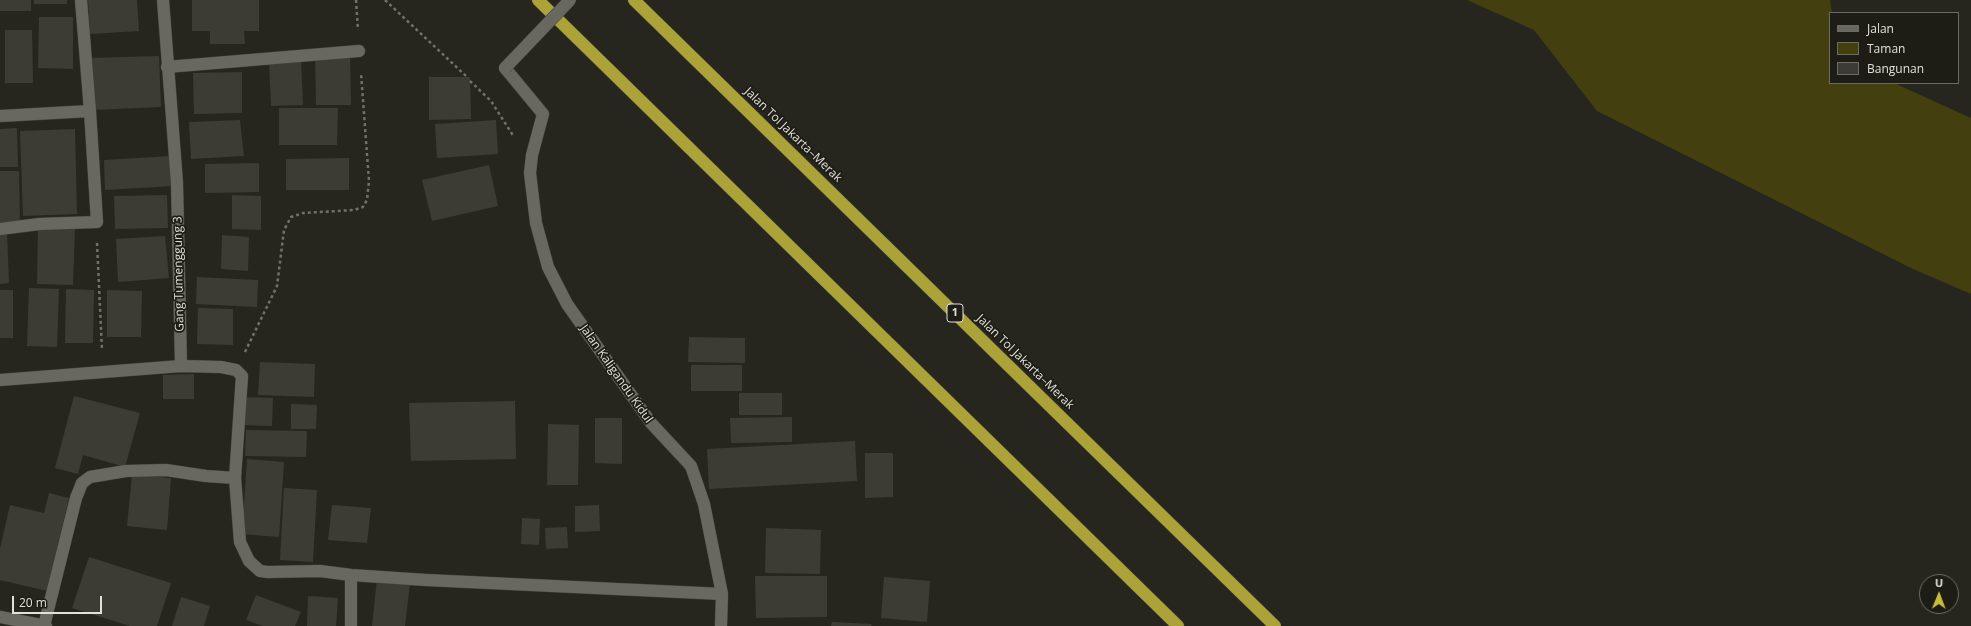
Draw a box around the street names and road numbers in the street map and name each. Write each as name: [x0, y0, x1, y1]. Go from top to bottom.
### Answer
street label: Jalan Tol Jakarta–Merak: [741, 85, 845, 185]
street label: Gang Tumenggung 3: [171, 216, 187, 332]
road number: 1: [947, 304, 963, 322]
street label: Jalan Tol Jakarta–Merak: [973, 312, 1077, 412]
street label: Jalan Kaligandu Kidul: [577, 322, 655, 426]

